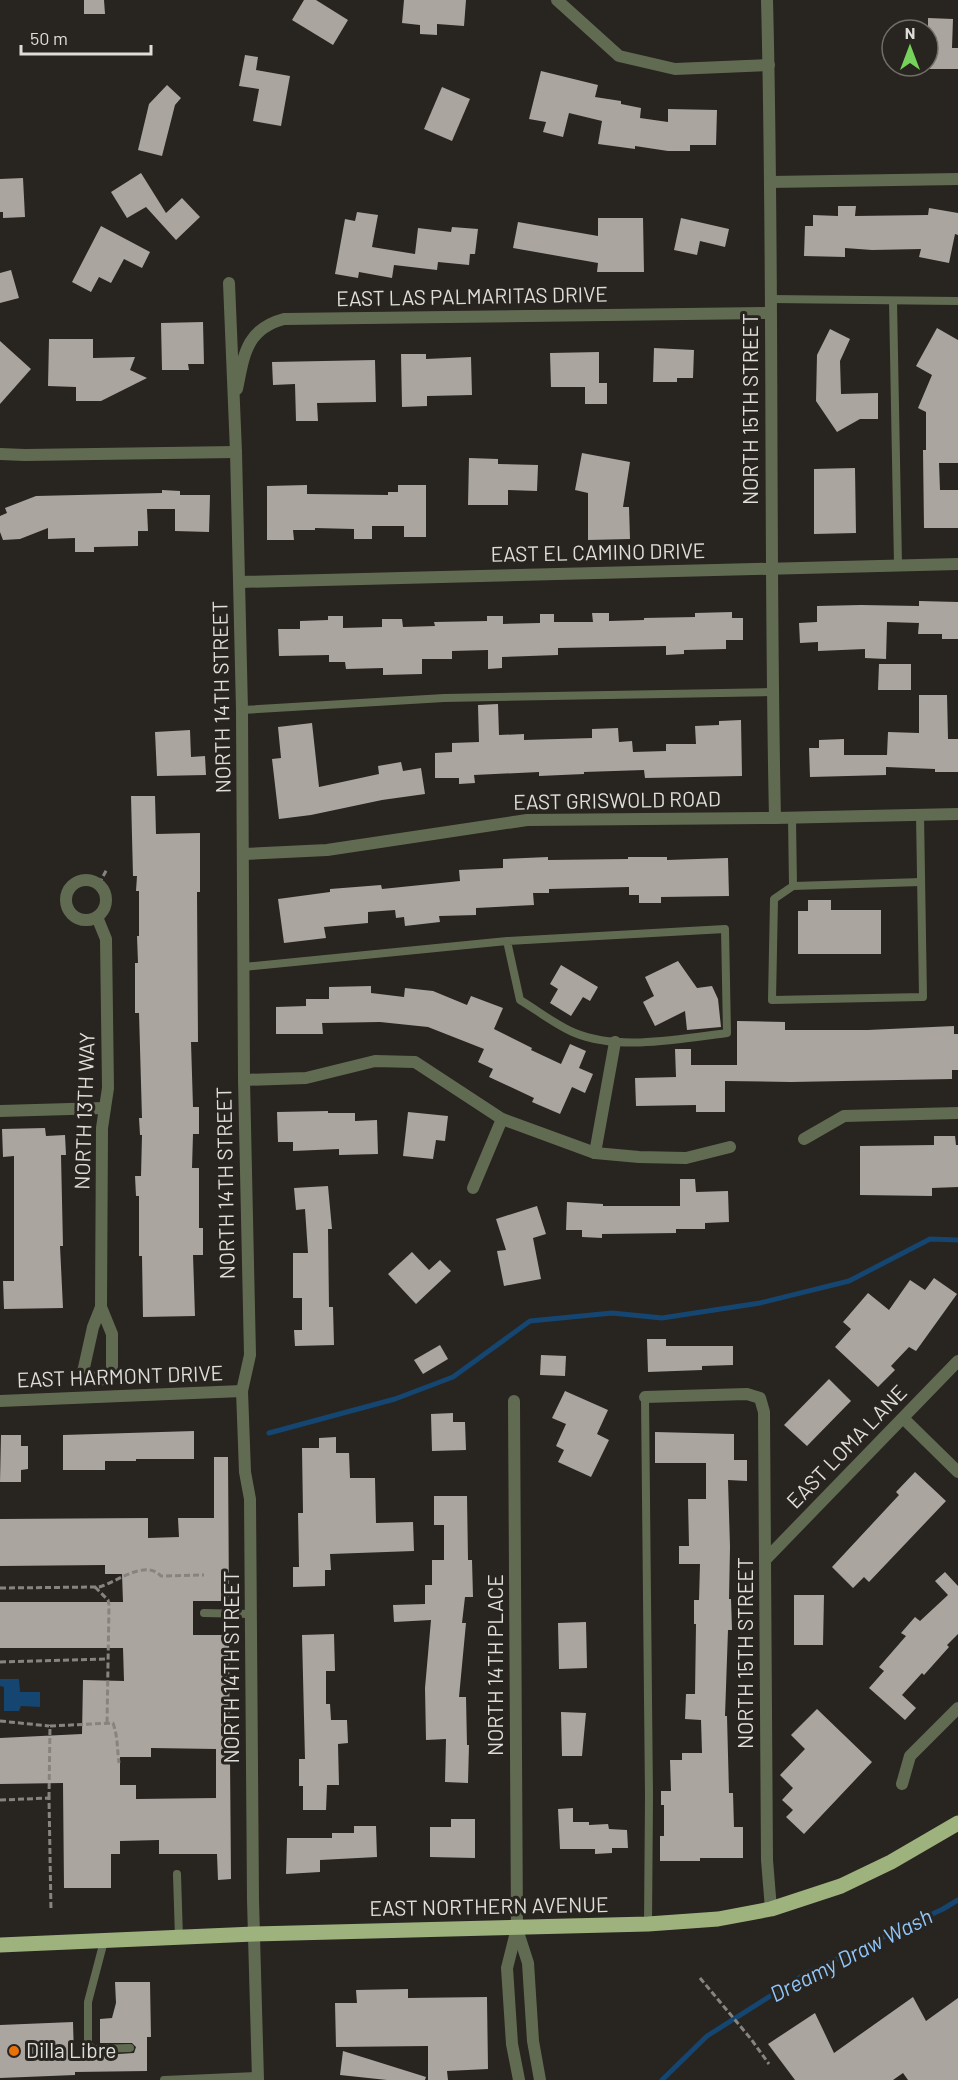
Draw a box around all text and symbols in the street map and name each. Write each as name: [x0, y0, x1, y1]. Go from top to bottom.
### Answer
scale bar: [21, 18, 152, 56]
north arrow: [880, 18, 940, 78]
text: N: [905, 23, 915, 42]
text: 50 m: [30, 27, 68, 49]
street label: EAST LAS PALMARITAS DRIVE: [336, 281, 608, 310]
street label: NORTH 15TH STREET: [737, 313, 762, 505]
street label: EAST EL CAMINO DRIVE: [490, 537, 706, 566]
street label: NORTH 14TH STREET: [206, 600, 235, 794]
street label: EAST GRISWOLD ROAD: [513, 785, 721, 814]
street label: NORTH 13TH WAY: [68, 1032, 99, 1190]
street label: NORTH 14TH STREET: [210, 1086, 239, 1280]
street label: EAST HARMONT DRIVE: [16, 1359, 224, 1392]
street label: EAST LOMA LANE: [781, 1379, 911, 1513]
street label: NORTH 15TH STREET: [732, 1557, 757, 1749]
street label: NORTH 14TH STREET: [218, 1571, 243, 1763]
street label: NORTH 14TH PLACE: [482, 1574, 507, 1756]
street label: EAST NORTHERN AVENUE: [369, 1891, 609, 1920]
water label: Dreamy Draw Wash: [765, 1902, 936, 2006]
place label: Dilla Libre: [26, 2037, 116, 2062]
marker: Dilla Libre: [7, 2044, 21, 2058]

